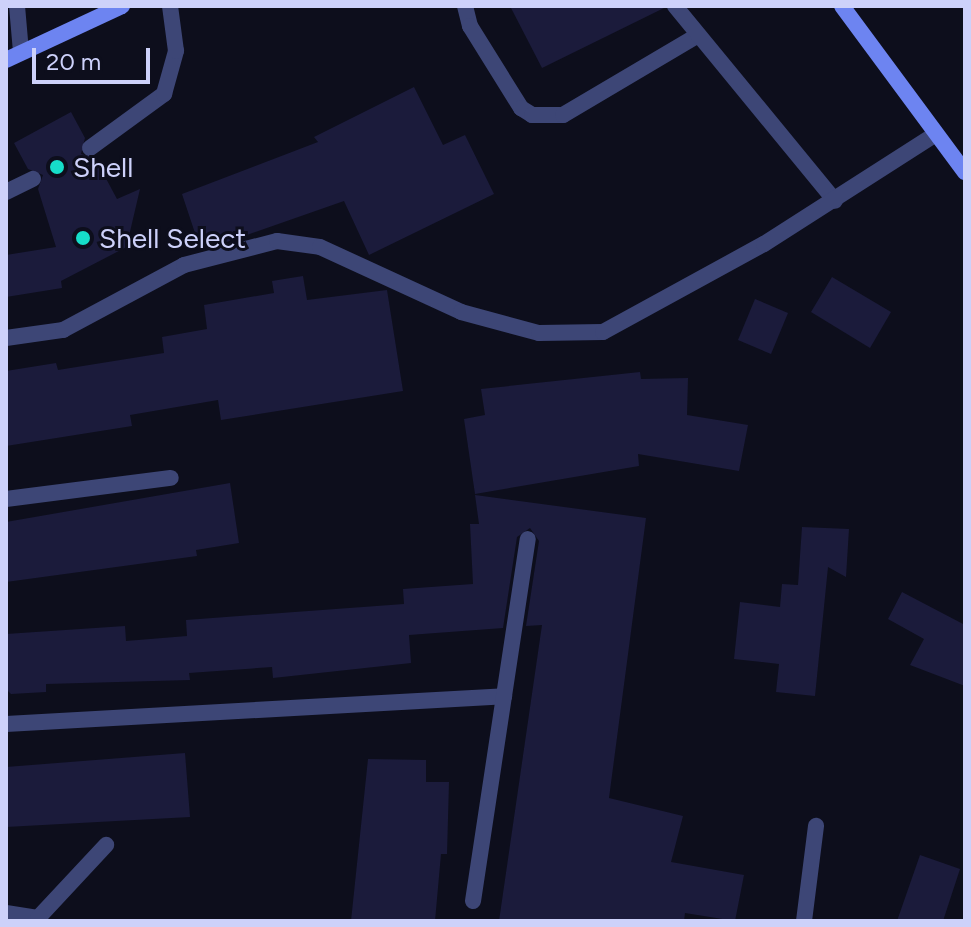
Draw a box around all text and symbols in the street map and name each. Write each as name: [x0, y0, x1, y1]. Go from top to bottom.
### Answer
scale bar: [36, 32, 154, 82]
text: 20 m: [46, 47, 101, 76]
place label: Shell: [73, 150, 133, 184]
marker: Shell: [48, 158, 66, 176]
place label: Shell Select: [99, 221, 246, 255]
marker: Shell Select: [74, 229, 92, 247]

